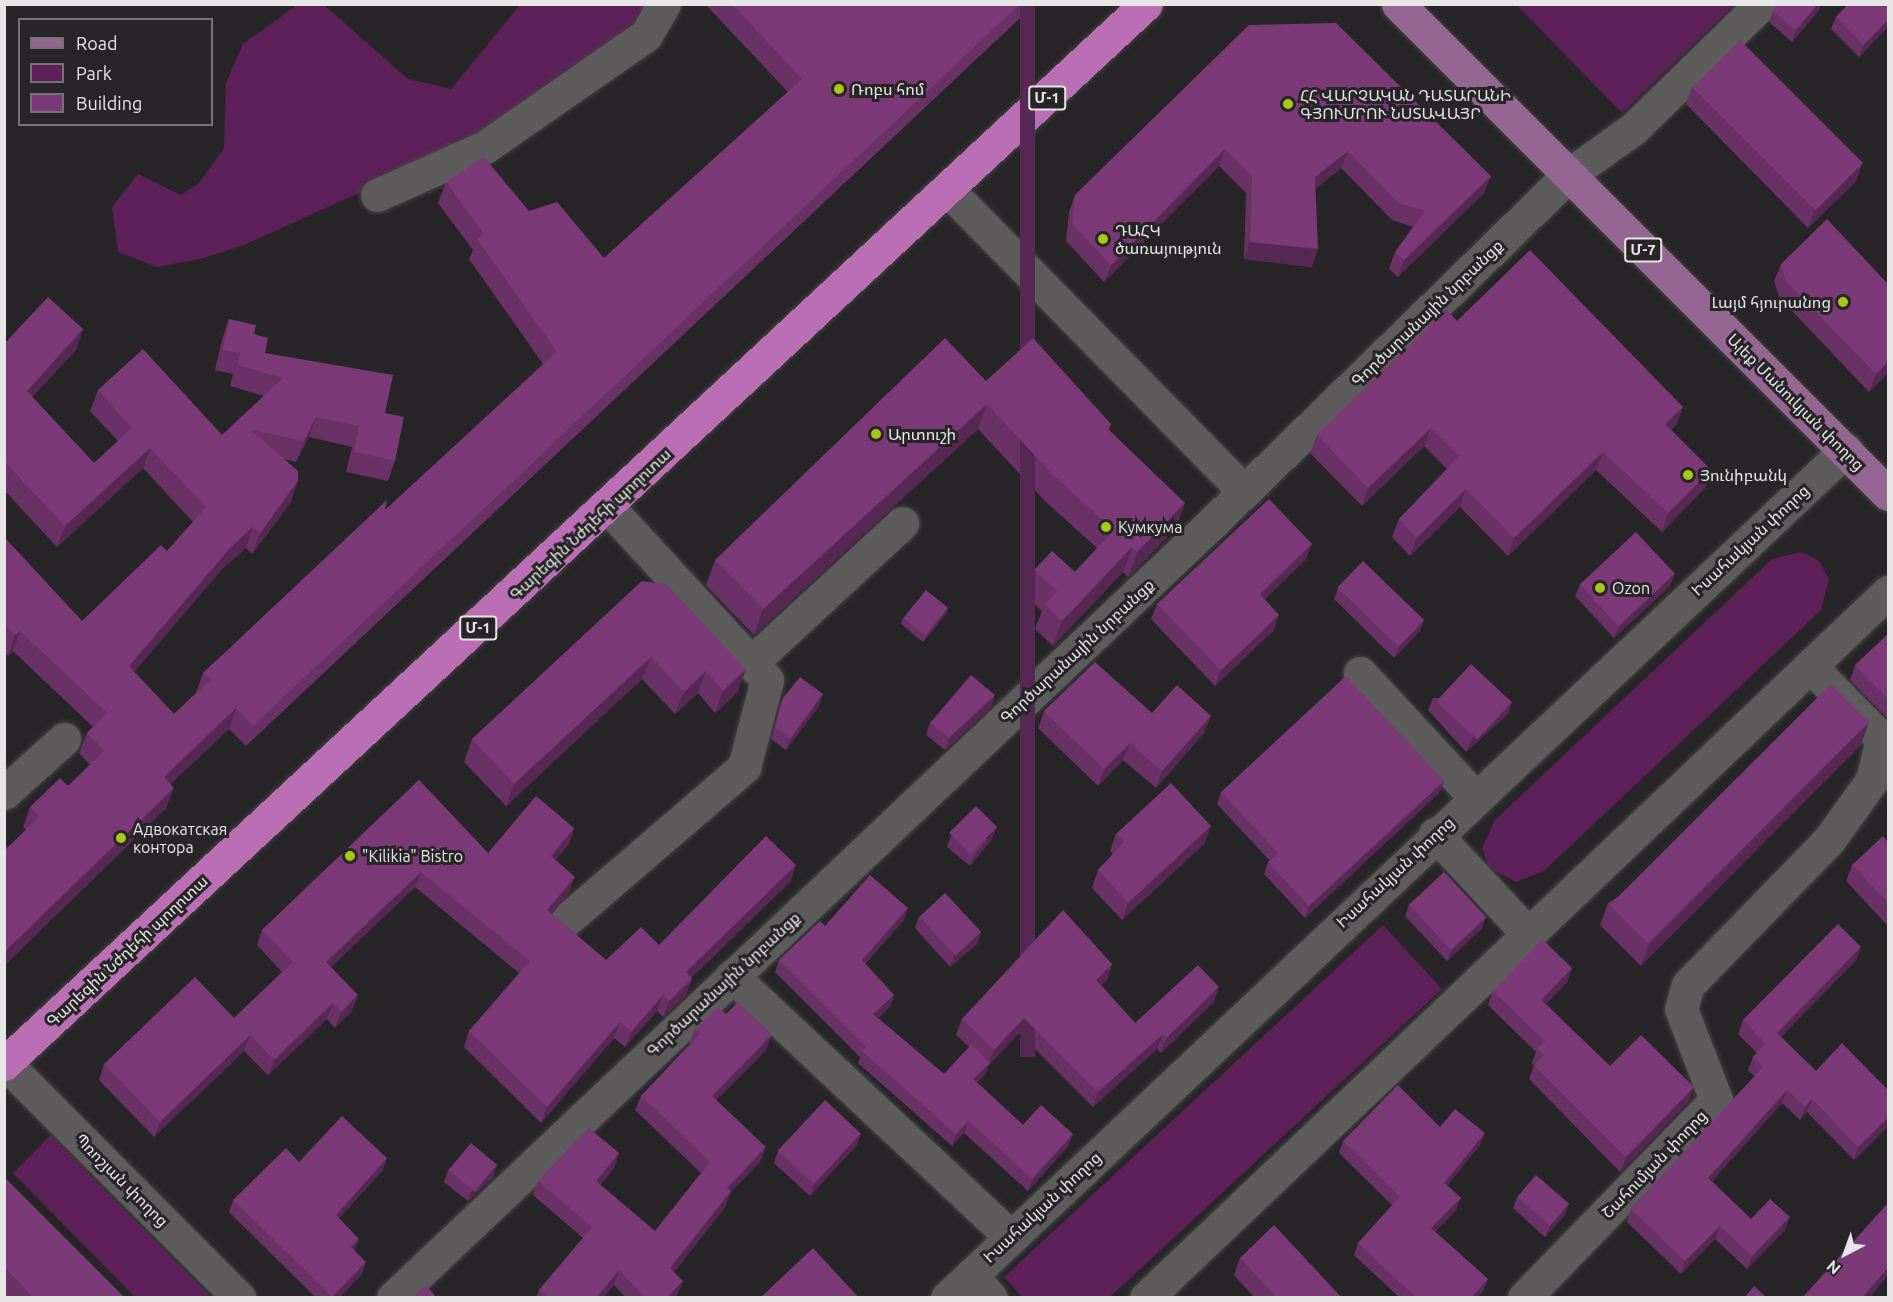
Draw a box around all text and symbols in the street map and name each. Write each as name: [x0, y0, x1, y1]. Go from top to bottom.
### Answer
legend: [18, 18, 213, 126]
text: Road: [76, 33, 118, 53]
text: Park: [76, 63, 112, 83]
place label: Ռոբս հոմ: [851, 79, 924, 99]
marker: Ռոբս հոմ: [832, 82, 846, 96]
place label: ՀՀ ՎԱՐՉԱԿԱՆ ԴԱՏԱՐԱՆԻ ԳՅՈՒՄՐՈՒ ՆՍՏԱՎԱՅՐ: [1300, 85, 1511, 123]
road number: Մ-1: [1028, 86, 1066, 110]
text: Building: [76, 93, 142, 113]
marker: ՀՀ ՎԱՐՉԱԿԱՆ ԴԱՏԱՐԱՆԻ ԳՅՈՒՄՐՈՒ ՆՍՏԱՎԱՅՐ: [1281, 97, 1295, 111]
place label: ԴԱՀԿ ծառայություն: [1115, 220, 1221, 258]
marker: ԴԱՀԿ ծառայություն: [1096, 232, 1110, 246]
street label: Գործարանային նրբանցք: [1347, 236, 1507, 390]
road number: Մ-7: [1624, 238, 1662, 262]
place label: Լայմ հյուրանոց: [1711, 292, 1831, 312]
marker: Լայմ հյուրանոց: [1836, 295, 1850, 309]
street label: Ալեք Մանուկյան փողոց: [1723, 329, 1869, 475]
place label: Արտուշի: [888, 424, 956, 444]
marker: Արտուշի: [869, 427, 883, 441]
street label: Գարեգին Նժդեհի պողոտա: [505, 444, 675, 604]
place label: Յունիբանկ: [1700, 465, 1787, 485]
marker: Յունիբանկ: [1681, 468, 1695, 482]
street label: Իսահակյան փողոց: [1687, 481, 1813, 599]
place label: Кумкума: [1118, 517, 1182, 537]
marker: Кумкума: [1099, 520, 1113, 534]
street label: Գործարանային նրբանցք: [996, 575, 1158, 727]
place label: Ozon: [1612, 578, 1650, 598]
marker: Ozon: [1593, 581, 1607, 595]
road number: Մ-1: [458, 616, 498, 640]
street label: Իսահակյան փողոց: [1332, 813, 1458, 931]
place label: Адвокатская контора: [133, 819, 227, 857]
marker: Адвокатская контора: [114, 831, 128, 845]
place label: "Kilikia" Bistro: [362, 846, 463, 866]
marker: "Kilikia" Bistro: [343, 849, 357, 863]
street label: Գարեգին Նժդեհի պողոտա: [42, 871, 212, 1031]
street label: Գործարանային նրբանցք: [642, 908, 804, 1060]
street label: Շահումյան փողոց: [1597, 1106, 1711, 1222]
street label: Պռոշյան փողոց: [71, 1129, 173, 1231]
street label: Իսահակյան փողոց: [979, 1148, 1105, 1266]
north arrow: [1815, 1224, 1875, 1284]
text: N: [1823, 1257, 1844, 1278]

